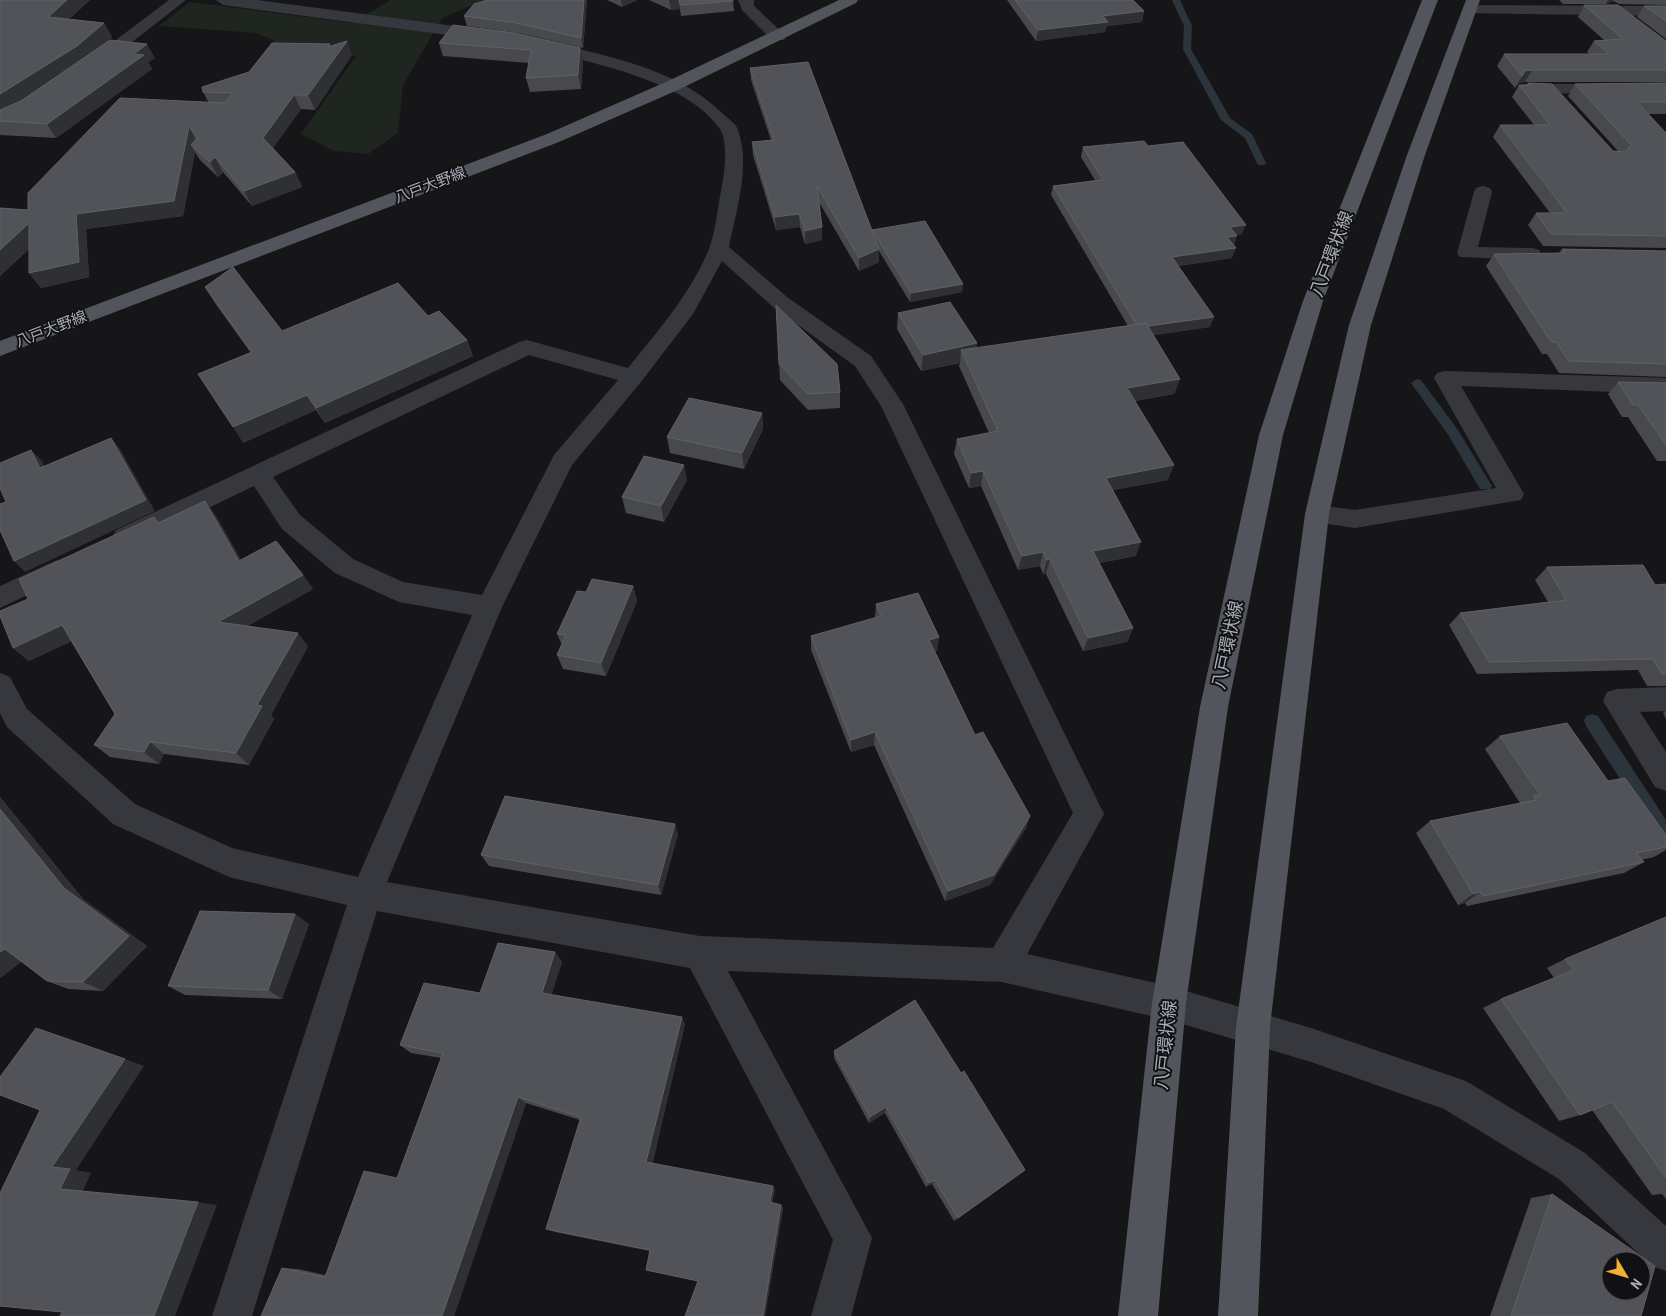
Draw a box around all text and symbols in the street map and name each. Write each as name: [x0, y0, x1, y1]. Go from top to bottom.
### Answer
street label: 八戸大野線: [392, 163, 468, 207]
street label: 八戸環状線: [1305, 208, 1357, 300]
street label: 八戸大野線: [13, 307, 89, 351]
street label: 八戸環状線: [1207, 599, 1247, 691]
street label: 八戸環状線: [1150, 999, 1180, 1091]
north arrow: [1601, 1251, 1651, 1301]
text: N: [1627, 1276, 1645, 1292]

